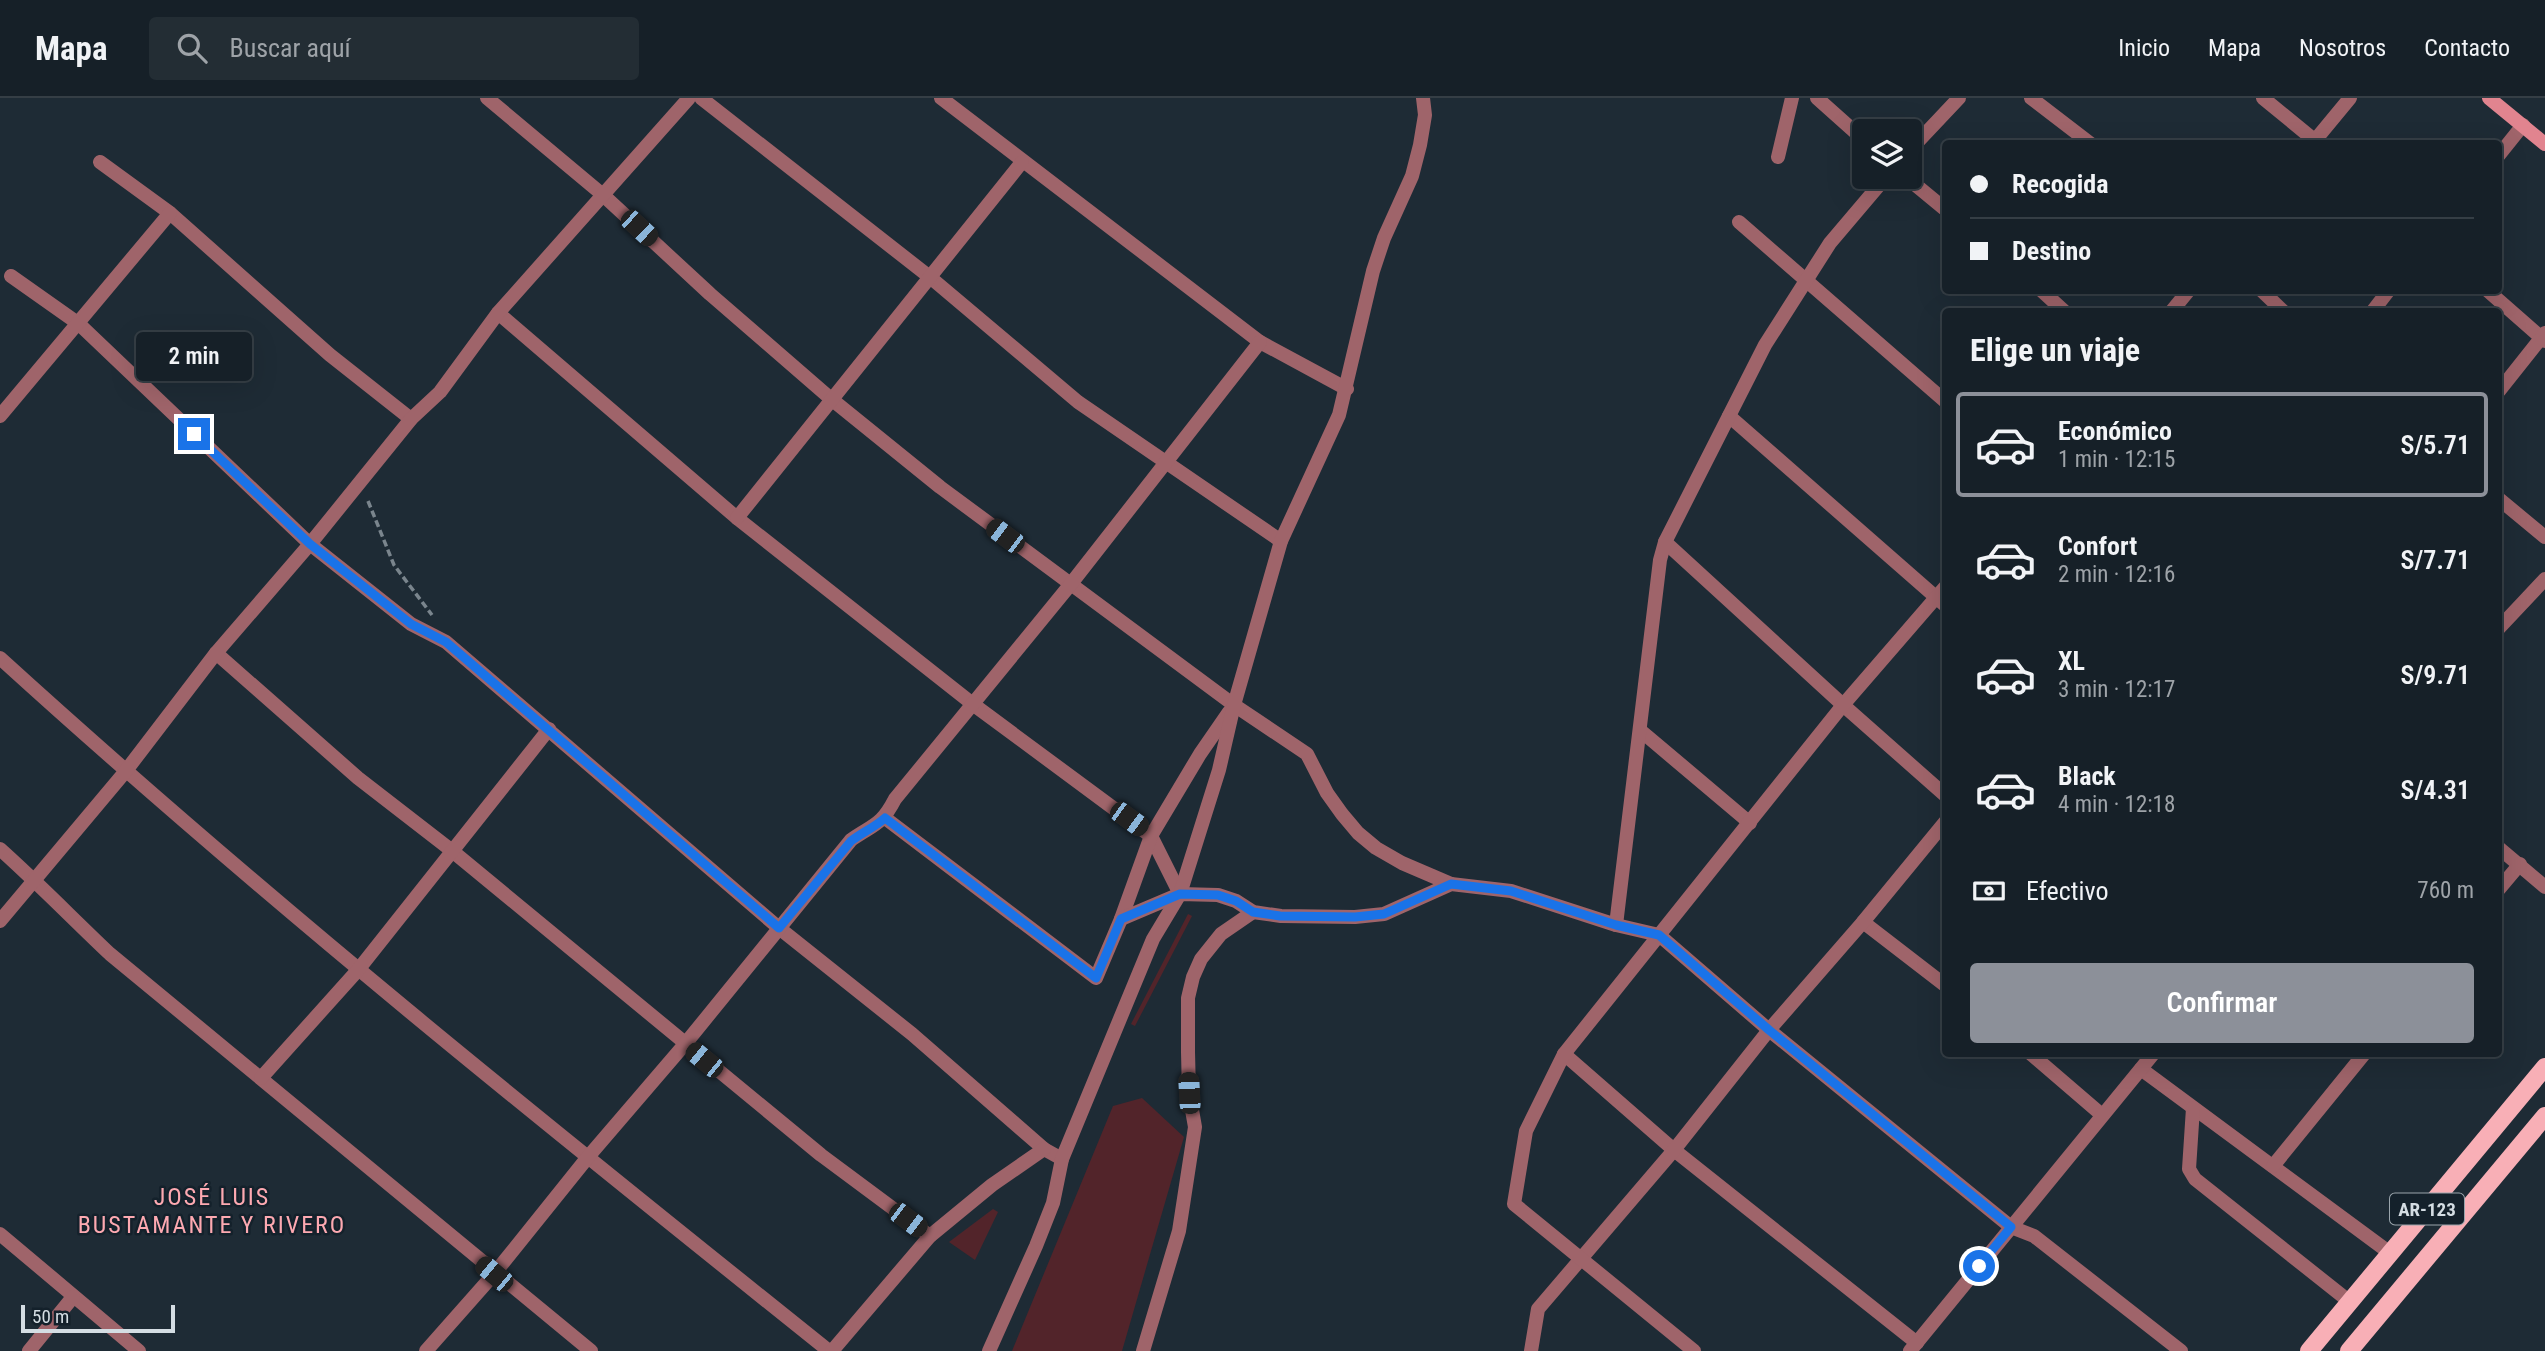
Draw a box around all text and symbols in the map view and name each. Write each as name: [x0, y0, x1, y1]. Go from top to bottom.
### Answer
search box: [149, 17, 639, 80]
text: Mapa: [35, 29, 107, 68]
icon: search: [173, 29, 211, 67]
text: Buscar aquí: [229, 33, 351, 63]
text: Inicio: [2118, 34, 2170, 62]
text: Mapa: [2208, 34, 2261, 62]
text: Nosotros: [2299, 34, 2386, 62]
text: Contacto: [2424, 34, 2510, 62]
map controls: [1852, 119, 1922, 189]
button: layers: [1852, 119, 1922, 189]
text: Recogida: [2012, 169, 2109, 199]
car: [617, 206, 662, 250]
text: Destino: [2012, 236, 2091, 266]
text: Elige un viaje: [1970, 331, 2140, 369]
callout: 2 min: [136, 332, 252, 382]
text: 2 min: [169, 343, 219, 370]
icon: car: [1974, 413, 2037, 476]
text: Económico: [2058, 416, 2172, 446]
route end: [178, 418, 210, 450]
text: S/5.71: [2401, 430, 2470, 460]
text: 1 min · 12:15: [2058, 446, 2175, 473]
car: [982, 515, 1029, 557]
icon: car: [1974, 528, 2037, 591]
text: Confort: [2058, 531, 2137, 561]
text: S/7.71: [2401, 545, 2470, 575]
text: 2 min · 12:16: [2058, 561, 2175, 588]
icon: car: [1974, 643, 2037, 706]
text: XL: [2058, 646, 2085, 676]
text: S/9.71: [2401, 660, 2470, 690]
text: 3 min · 12:17: [2058, 676, 2175, 703]
icon: car: [1974, 758, 2037, 821]
text: Black: [2058, 761, 2116, 791]
text: S/4.31: [2401, 775, 2470, 805]
text: 4 min · 12:18: [2058, 791, 2175, 818]
car: [1106, 798, 1153, 840]
icon: cash: [1970, 872, 2008, 910]
text: Efectivo: [2026, 876, 2108, 906]
text: 760 m: [2417, 877, 2474, 904]
button: Confirmar: [1970, 963, 2474, 1043]
car: [682, 1039, 727, 1081]
car: [1178, 1071, 1201, 1115]
district label: JOSÉ LUIS BUSTAMANTE Y RIVERO: [78, 1183, 346, 1239]
road number: AR-123: [2390, 1194, 2464, 1224]
car: [885, 1199, 932, 1241]
route start: [1963, 1250, 1995, 1282]
car: [472, 1252, 517, 1296]
scale bar: [21, 1302, 175, 1334]
text: 50 m: [32, 1305, 69, 1328]

